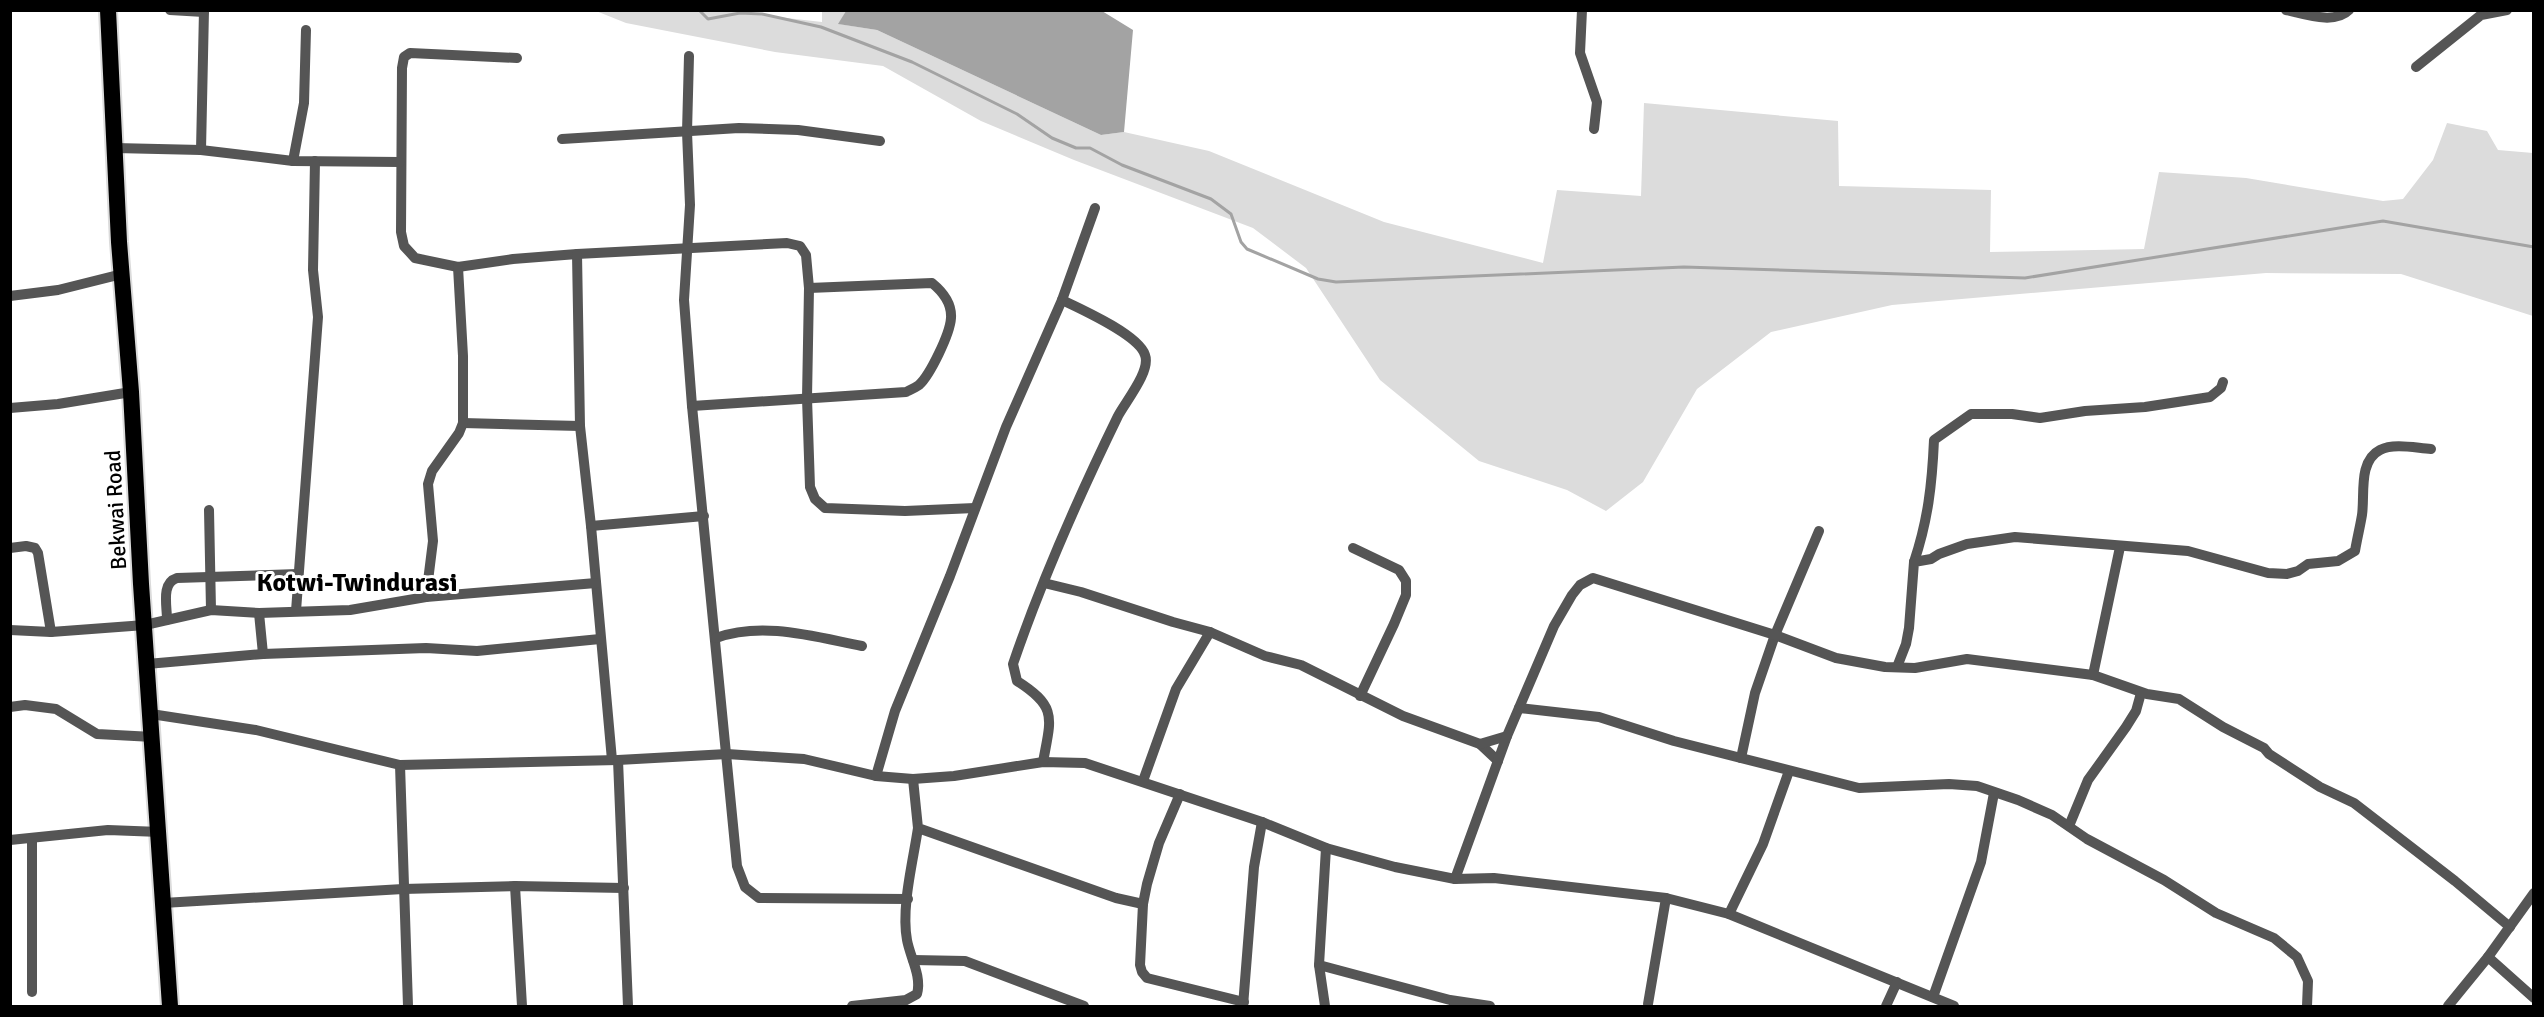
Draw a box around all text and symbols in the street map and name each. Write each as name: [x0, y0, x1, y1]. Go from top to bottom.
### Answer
street label: Bekwai Road: [99, 449, 132, 571]
district label: Kotwi-Twindurasi: [257, 567, 457, 599]

